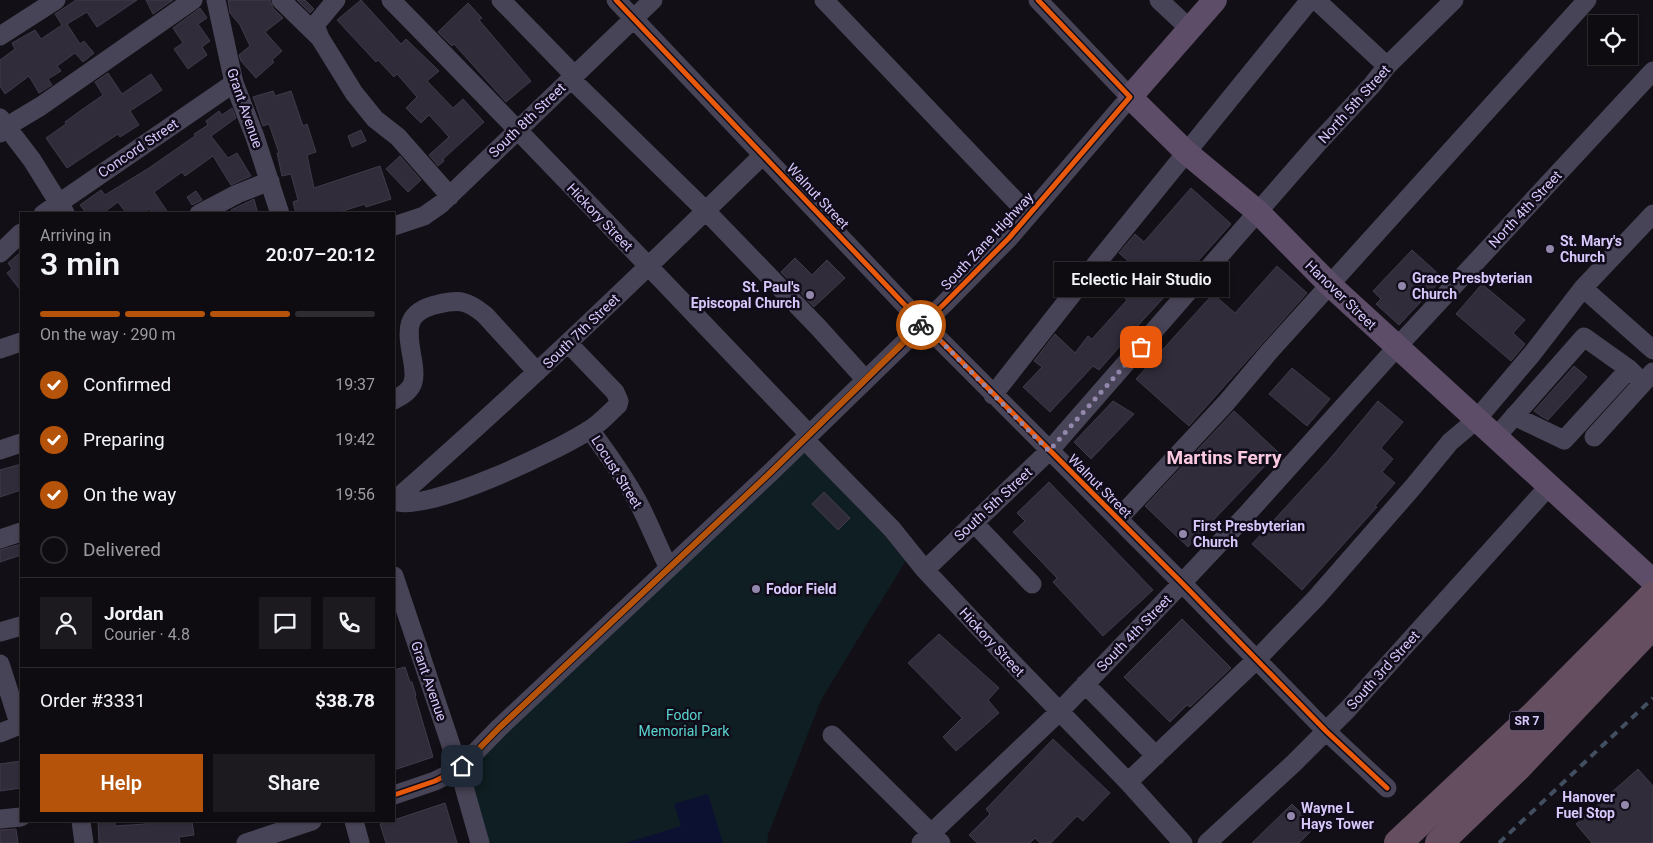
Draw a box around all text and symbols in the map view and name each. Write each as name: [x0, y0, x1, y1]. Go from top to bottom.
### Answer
map controls: [1588, 15, 1638, 65]
button: locate: [1588, 15, 1638, 65]
street label: North 5th Street: [1315, 61, 1393, 146]
street label: Grant Avenue: [224, 66, 266, 150]
street label: South 8th Street: [485, 79, 569, 161]
street label: Concord Street: [95, 115, 181, 181]
street label: Walnut Street: [784, 160, 853, 232]
street label: North 4th Street: [1485, 167, 1565, 251]
street label: Hickory Street: [564, 180, 637, 254]
street label: South Zane Highway: [937, 188, 1037, 293]
text: Arriving in: [40, 226, 111, 245]
place label: St. Mary's Church: [1560, 233, 1622, 265]
text: 20:07–20:12: [266, 243, 375, 266]
marker: St. Mary's Church: [1544, 243, 1556, 255]
text: 3 min: [40, 245, 120, 283]
street label: Hanover Street: [1302, 257, 1380, 333]
callout: Eclectic Hair Studio: [1054, 262, 1228, 297]
text: Eclectic Hair Studio: [1071, 270, 1212, 289]
place label: Grace Presbyterian Church: [1412, 270, 1533, 302]
place label: St. Paul's Episcopal Church: [691, 279, 800, 311]
marker: Grace Presbyterian Church: [1396, 280, 1408, 292]
marker: St. Paul's Episcopal Church: [804, 289, 816, 301]
street label: South 7th Street: [539, 290, 623, 372]
courier: [896, 300, 946, 350]
icon: bike: [907, 311, 935, 339]
text: On the way · 290 m: [40, 325, 176, 344]
pin: [1120, 326, 1162, 368]
icon: bag: [1127, 333, 1155, 361]
icon: check: [40, 371, 68, 399]
text: Confirmed: [83, 373, 171, 396]
text: 19:37: [335, 375, 375, 394]
icon: check: [40, 426, 68, 454]
text: Preparing: [83, 428, 165, 451]
text: 19:42: [335, 430, 375, 449]
street label: Locust Street: [588, 433, 646, 512]
district label: Martins Ferry: [1167, 446, 1282, 469]
street label: Walnut Street: [1065, 451, 1136, 522]
street label: South 5th Street: [951, 464, 1035, 544]
icon: check: [40, 481, 68, 509]
text: On the way: [83, 483, 176, 506]
text: 19:56: [335, 485, 375, 504]
place label: First Presbyterian Church: [1193, 518, 1305, 550]
marker: First Presbyterian Church: [1177, 528, 1189, 540]
text: Delivered: [83, 538, 161, 561]
place label: Fodor Field: [766, 581, 836, 597]
marker: Fodor Field: [750, 583, 762, 595]
street label: South 4th Street: [1093, 591, 1175, 675]
button: person: [40, 597, 92, 649]
button: chat: [259, 597, 311, 649]
button: phone: [323, 597, 375, 649]
text: Jordan: [104, 602, 164, 625]
street label: Hickory Street: [956, 604, 1028, 680]
text: Courier · 4.8: [104, 625, 190, 644]
street label: South 3rd Street: [1343, 627, 1423, 713]
street label: Grant Avenue: [408, 639, 450, 723]
text: Order #3331: [40, 689, 146, 712]
text: $38.78: [315, 689, 375, 712]
park label: Fodor Memorial Park: [639, 707, 730, 739]
road number: SR 7: [1510, 711, 1544, 730]
pin: [441, 745, 483, 787]
icon: home: [448, 752, 476, 780]
button: Help: [40, 754, 203, 812]
button: Share: [213, 754, 375, 812]
place label: Hanover Fuel Stop: [1556, 789, 1615, 821]
marker: Hanover Fuel Stop: [1619, 799, 1631, 811]
place label: Wayne L Hays Tower: [1301, 800, 1374, 832]
marker: Wayne L Hays Tower: [1285, 810, 1297, 822]

